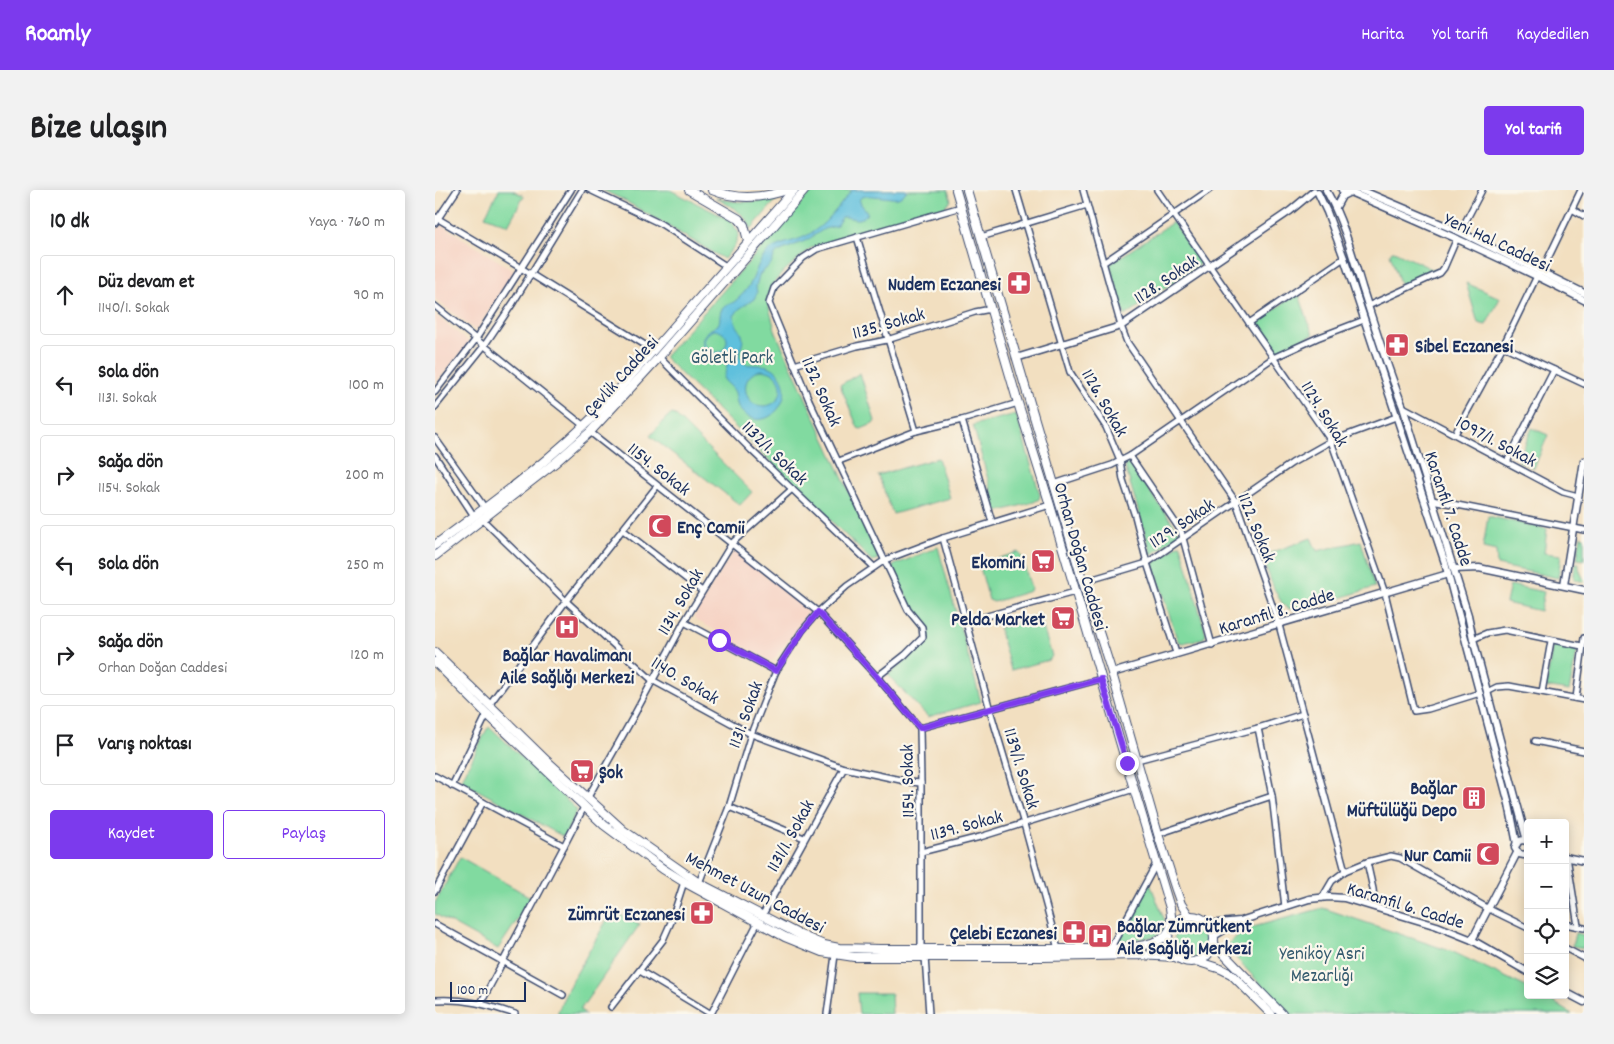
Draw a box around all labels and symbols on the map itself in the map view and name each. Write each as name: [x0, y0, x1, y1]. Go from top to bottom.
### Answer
street label: Yeni Hal Caddesi: [1439, 208, 1555, 281]
street label: 1128. Sokak: [1129, 249, 1205, 313]
pharmacy icon: Nudem Eczanesi: [1006, 270, 1032, 296]
place label: Nudem Eczanesi: [888, 273, 1002, 300]
street label: 1135. Sokak: [849, 302, 929, 349]
street label: Çevlik Caddesi: [579, 330, 667, 424]
pharmacy icon: Sibel Eczanesi: [1384, 332, 1410, 358]
place label: Sibel Eczanesi: [1415, 335, 1514, 362]
park label: Göletli Park: [691, 346, 774, 373]
street label: 1132. Sokak: [792, 353, 847, 432]
street label: 1126. Sokak: [1073, 365, 1133, 443]
street label: 1124. Sokak: [1292, 377, 1354, 453]
street label: 1097/1. Sokak: [1450, 410, 1541, 476]
street label: 1132/1. Sokak: [734, 416, 813, 493]
street label: 1154. Sokak: [620, 437, 695, 504]
street label: Karanfil 7. Cadde: [1415, 448, 1478, 570]
street label: Orhan Doğan Caddesi: [1045, 480, 1113, 635]
street label: 1122. Sokak: [1228, 489, 1281, 568]
street label: 1129. Sokak: [1145, 493, 1221, 557]
mosque icon: Enç Camii: [647, 513, 673, 539]
place label: Enç Camii: [677, 516, 745, 543]
supermarket icon: Ekomini: [1030, 548, 1056, 574]
place label: Ekomini: [971, 551, 1026, 578]
street label: 1134. Sokak: [652, 564, 712, 641]
street label: Karanfil 8. Cadde: [1216, 583, 1338, 644]
supermarket icon: Pelda Market: [1050, 605, 1076, 631]
place label: Pelda Market: [951, 608, 1045, 635]
hospital icon: Bağlar Havalimanı Aile Sağlığı Merkezi: [554, 614, 580, 640]
route start: [708, 629, 731, 652]
place label: Bağlar Havalimanı Aile Sağlığı Merkezi: [500, 644, 635, 693]
street label: 1140. Sokak: [645, 651, 724, 713]
street label: 1131. Sokak: [723, 678, 772, 753]
street label: 1139/1. Sokak: [994, 725, 1045, 813]
street label: 1154. Sokak: [895, 744, 924, 818]
route end: [1116, 752, 1139, 775]
supermarket icon: Şok: [569, 758, 595, 784]
place label: Şok: [599, 761, 623, 788]
place label: Bağlar Müftülüğü Depo: [1347, 777, 1458, 826]
building icon: Bağlar Müftülüğü Depo: [1461, 785, 1487, 811]
street label: 1131/1. Sokak: [761, 795, 823, 878]
street label: 1139. Sokak: [928, 805, 1006, 850]
mosque icon: Nur Camii: [1475, 841, 1501, 867]
place label: Nur Camii: [1404, 844, 1472, 871]
street label: Mehmet Uzun Caddesi: [680, 846, 829, 943]
street label: Karanfil 6. Cadde: [1343, 877, 1467, 938]
pharmacy icon: Zümrüt Eczanesi: [689, 900, 715, 926]
place label: Zümrüt Eczanesi: [568, 903, 686, 930]
place label: Bağlar Zümrütkent Aile Sağlığı Merkezi: [1117, 915, 1252, 964]
pharmacy icon: Çelebi Eczanesi: [1061, 919, 1087, 945]
place label: Çelebi Eczanesi: [950, 922, 1058, 949]
hospital icon: Bağlar Zümrütkent Aile Sağlığı Merkezi: [1087, 923, 1113, 949]
park label: Yeniköy Asri Mezarlığı: [1280, 942, 1365, 991]
scale bar: [450, 979, 526, 1002]

